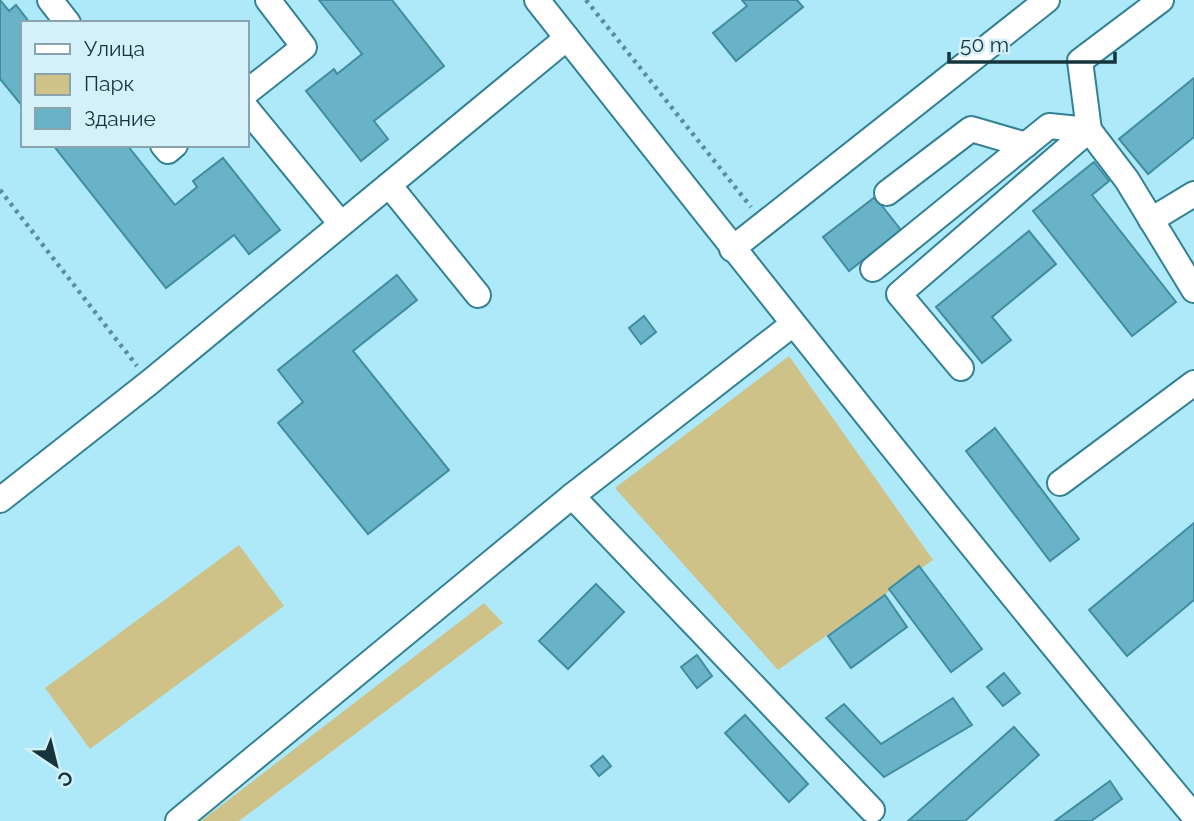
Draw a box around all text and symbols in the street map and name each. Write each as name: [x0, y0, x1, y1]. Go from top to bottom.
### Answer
legend: [21, 21, 248, 147]
scale bar: [949, 21, 1115, 65]
text: 50 m: [960, 32, 1009, 57]
text: Улица: [84, 36, 145, 61]
text: Парк: [84, 71, 134, 96]
text: Здание: [84, 106, 156, 131]
north arrow: [21, 730, 91, 800]
text: С: [54, 766, 77, 792]

